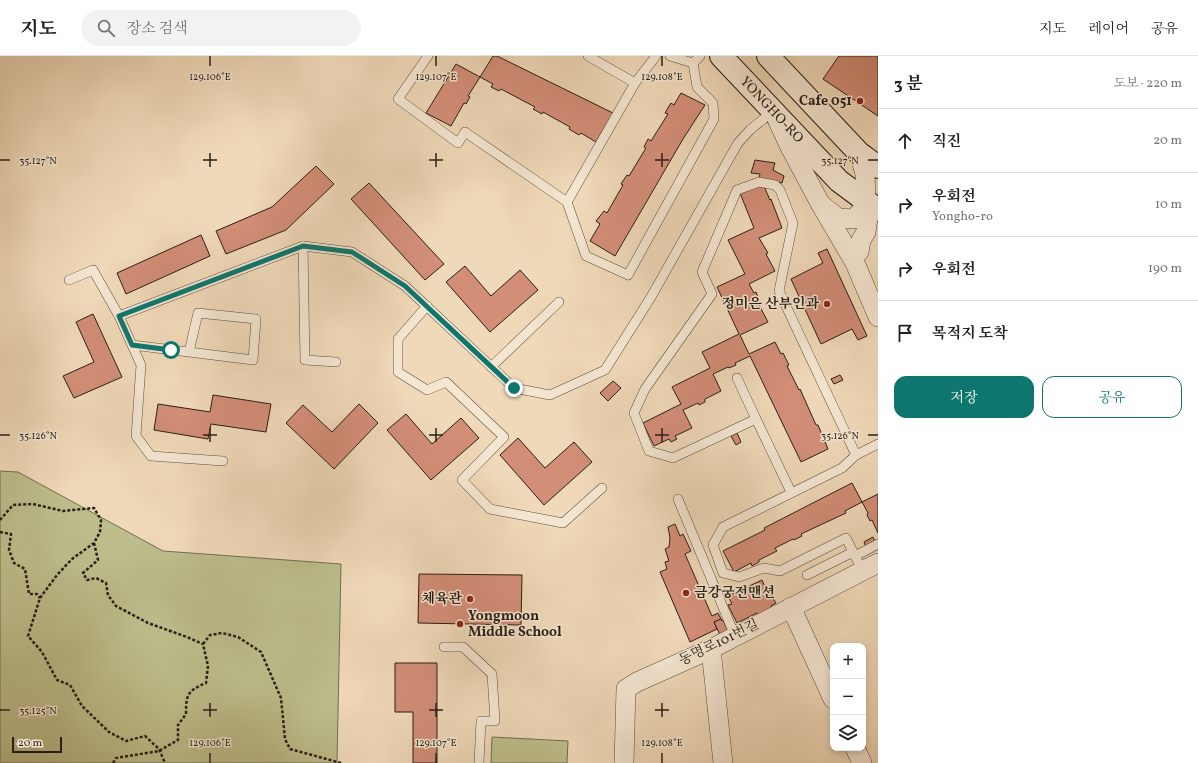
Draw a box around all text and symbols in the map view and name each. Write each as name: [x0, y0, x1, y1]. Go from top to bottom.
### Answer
search box: [81, 10, 361, 46]
text: 지도: [20, 17, 57, 43]
icon: search: [95, 17, 117, 39]
text: 장소 검색: [127, 19, 188, 40]
text: 지도: [1039, 20, 1066, 39]
text: 레이어: [1088, 20, 1129, 39]
text: 공유: [1151, 20, 1178, 39]
text: 129.106°E: [189, 70, 231, 84]
text: 129.107°E: [415, 70, 457, 84]
text: 129.108°E: [641, 70, 683, 84]
street label: YONGHO-RO: [736, 72, 808, 147]
text: 3 분: [894, 73, 923, 96]
text: 도보 · 220 m: [1113, 75, 1182, 93]
place label: Cafe 051: [799, 92, 852, 111]
marker: Cafe 051: [855, 96, 865, 106]
icon: ahead: [894, 130, 916, 152]
text: 직진: [932, 132, 961, 153]
text: 20 m: [1153, 132, 1182, 150]
text: 35.127°N: [19, 154, 57, 168]
text: 35.127°N: [821, 154, 859, 168]
text: 우회전: [932, 187, 975, 208]
icon: right: [894, 194, 916, 216]
text: 10 m: [1155, 196, 1182, 214]
text: Yongho-ro: [932, 208, 993, 226]
icon: right: [894, 258, 916, 280]
text: 우회전: [932, 260, 975, 281]
text: 190 m: [1148, 260, 1182, 278]
place label: 정미은 산부인과: [722, 295, 819, 314]
marker: 정미은 산부인과: [822, 299, 832, 309]
icon: arrive: [894, 322, 916, 344]
text: 목적지 도착: [932, 324, 1007, 345]
route start: [162, 341, 180, 359]
button: 저장: [894, 376, 1034, 418]
button: 공유: [1042, 376, 1182, 418]
route end: [505, 379, 523, 397]
text: 35.126°N: [19, 429, 57, 443]
text: 35.126°N: [821, 429, 859, 443]
place label: 금강궁전맨션: [694, 584, 775, 603]
marker: 금강궁전맨션: [681, 588, 691, 598]
place label: 체육관: [421, 590, 462, 609]
marker: 체육관: [465, 594, 475, 604]
place label: Yongmoon Middle School: [468, 607, 562, 642]
street label: 동명로101번길: [676, 615, 762, 671]
marker: Yongmoon Middle School: [455, 619, 465, 629]
map controls: [830, 643, 866, 751]
button: +: [830, 643, 866, 679]
button: −: [830, 679, 866, 715]
text: 35.125°N: [19, 704, 57, 718]
button: layers: [830, 715, 866, 751]
scale bar: [12, 735, 62, 754]
text: 20 m: [18, 736, 42, 751]
text: 129.106°E: [189, 736, 231, 750]
text: 129.107°E: [415, 736, 457, 750]
text: 129.108°E: [641, 736, 683, 750]

